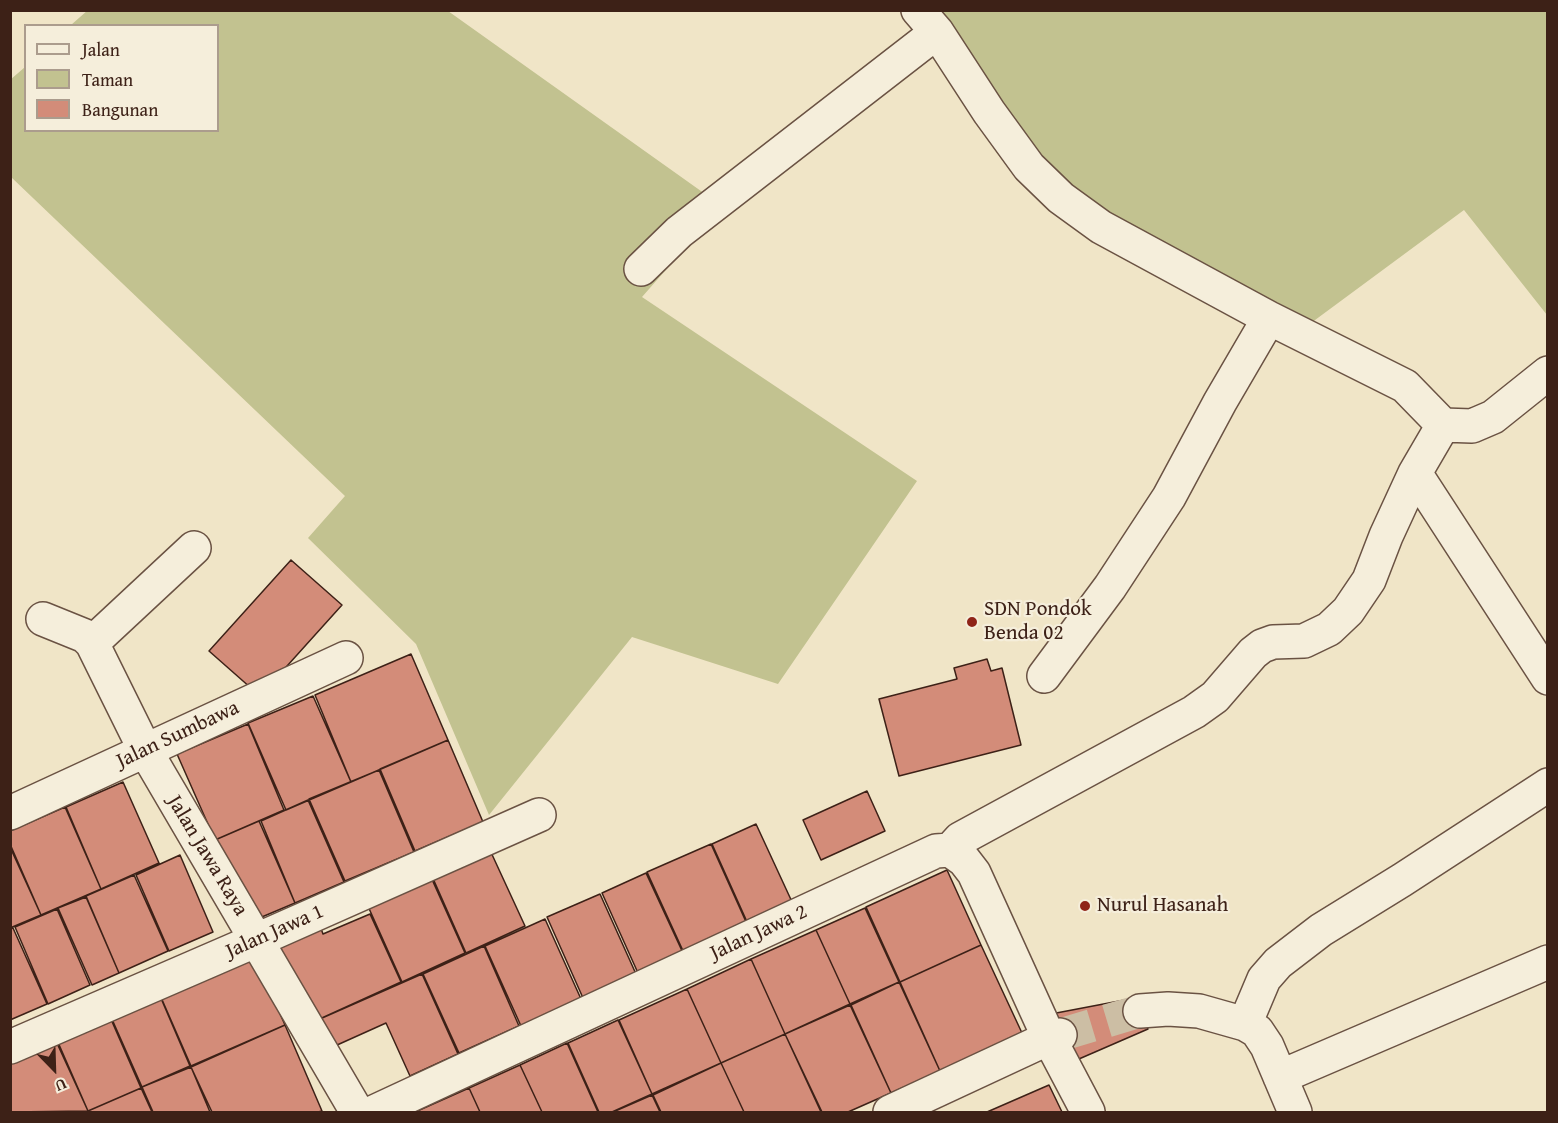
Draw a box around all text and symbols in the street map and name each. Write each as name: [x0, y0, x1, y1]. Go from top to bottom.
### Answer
legend: [24, 24, 219, 132]
text: Jalan: [82, 36, 120, 63]
text: Taman: [82, 66, 133, 93]
text: Bangunan: [82, 96, 158, 123]
place label: SDN Pondok Benda 02: [984, 597, 1092, 647]
marker: SDN Pondok Benda 02: [965, 615, 979, 629]
street label: Jalan Sumbawa: [113, 696, 243, 774]
street label: Jalan Jawa Raya: [161, 791, 253, 921]
place label: Nurul Hasanah: [1097, 893, 1228, 919]
street label: Jalan Jawa 1: [222, 899, 328, 965]
marker: Nurul Hasanah: [1078, 899, 1092, 913]
street label: Jalan Jawa 2: [706, 900, 812, 966]
north arrow: [24, 1039, 84, 1099]
text: U: [51, 1072, 71, 1099]

